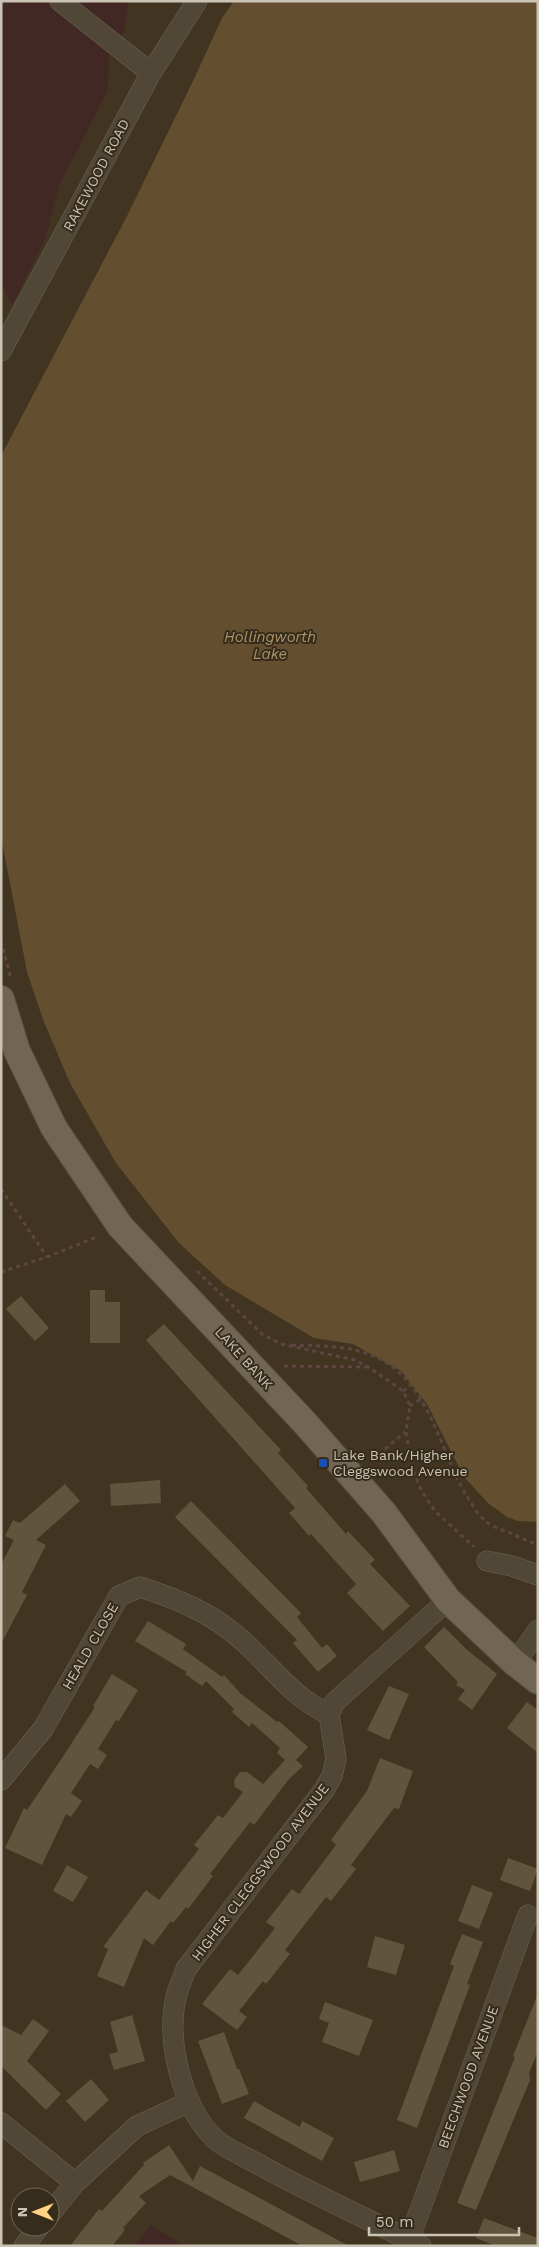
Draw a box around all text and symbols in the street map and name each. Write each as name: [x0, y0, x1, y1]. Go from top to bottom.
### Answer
street label: RAKEWOOD ROAD: [60, 116, 132, 234]
water label: Hollingworth Lake: [224, 628, 316, 663]
street label: LAKE BANK: [212, 1324, 276, 1392]
place label: Lake Bank/Higher Cleggswood Avenue: [333, 1447, 468, 1479]
marker: Lake Bank/Higher Cleggswood Avenue: [317, 1457, 329, 1469]
street label: HEALD CLOSE: [59, 1600, 121, 1692]
street label: HIGHER CLEGGSWOOD AVENUE: [188, 1780, 332, 1964]
street label: BEECHWOOD AVENUE: [435, 2003, 501, 2151]
north arrow: [10, 2187, 60, 2237]
scale bar: [369, 2204, 519, 2236]
text: N: [14, 2207, 30, 2217]
text: 50 m: [376, 2213, 413, 2231]

